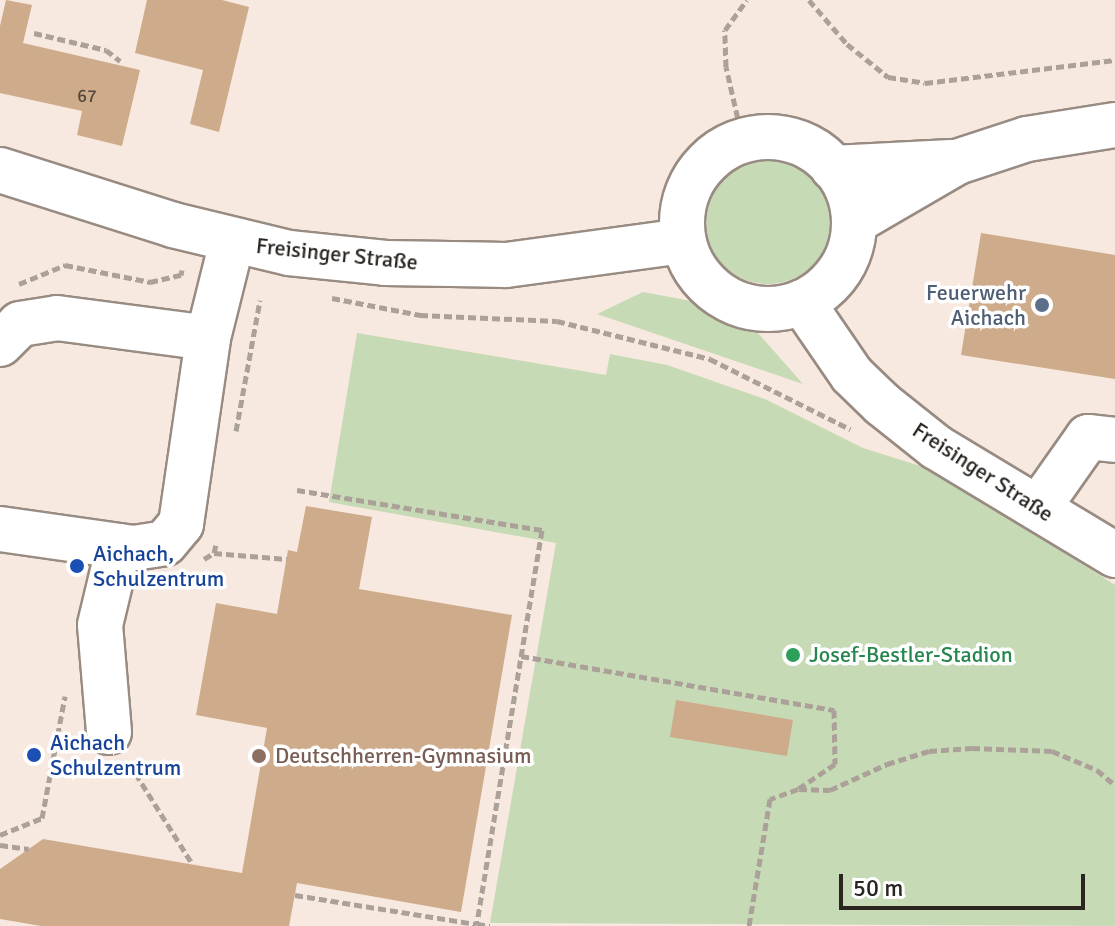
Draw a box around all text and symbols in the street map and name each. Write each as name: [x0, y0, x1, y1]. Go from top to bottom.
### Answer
house number: 67: [77, 85, 97, 107]
street label: Freisinger Straße: [255, 232, 419, 276]
place label: Feuerwehr Aichach: [926, 279, 1026, 330]
marker: Feuerwehr Aichach: [1033, 296, 1051, 314]
street label: Freisinger Straße: [908, 417, 1058, 527]
place label: Aichach, Schulzentrum: [93, 540, 224, 592]
marker: Aichach, Schulzentrum: [68, 557, 86, 575]
place label: Josef-Bestler-Stadion: [809, 642, 1013, 668]
marker: Josef-Bestler-Stadion: [784, 646, 802, 664]
place label: Aichach Schulzentrum: [50, 729, 181, 780]
place label: Deutschherren-Gymnasium: [275, 743, 532, 769]
marker: Aichach Schulzentrum: [25, 746, 43, 764]
marker: Deutschherren-Gymnasium: [250, 747, 268, 765]
scale bar: [843, 858, 1089, 908]
text: 50 m: [853, 873, 903, 903]

